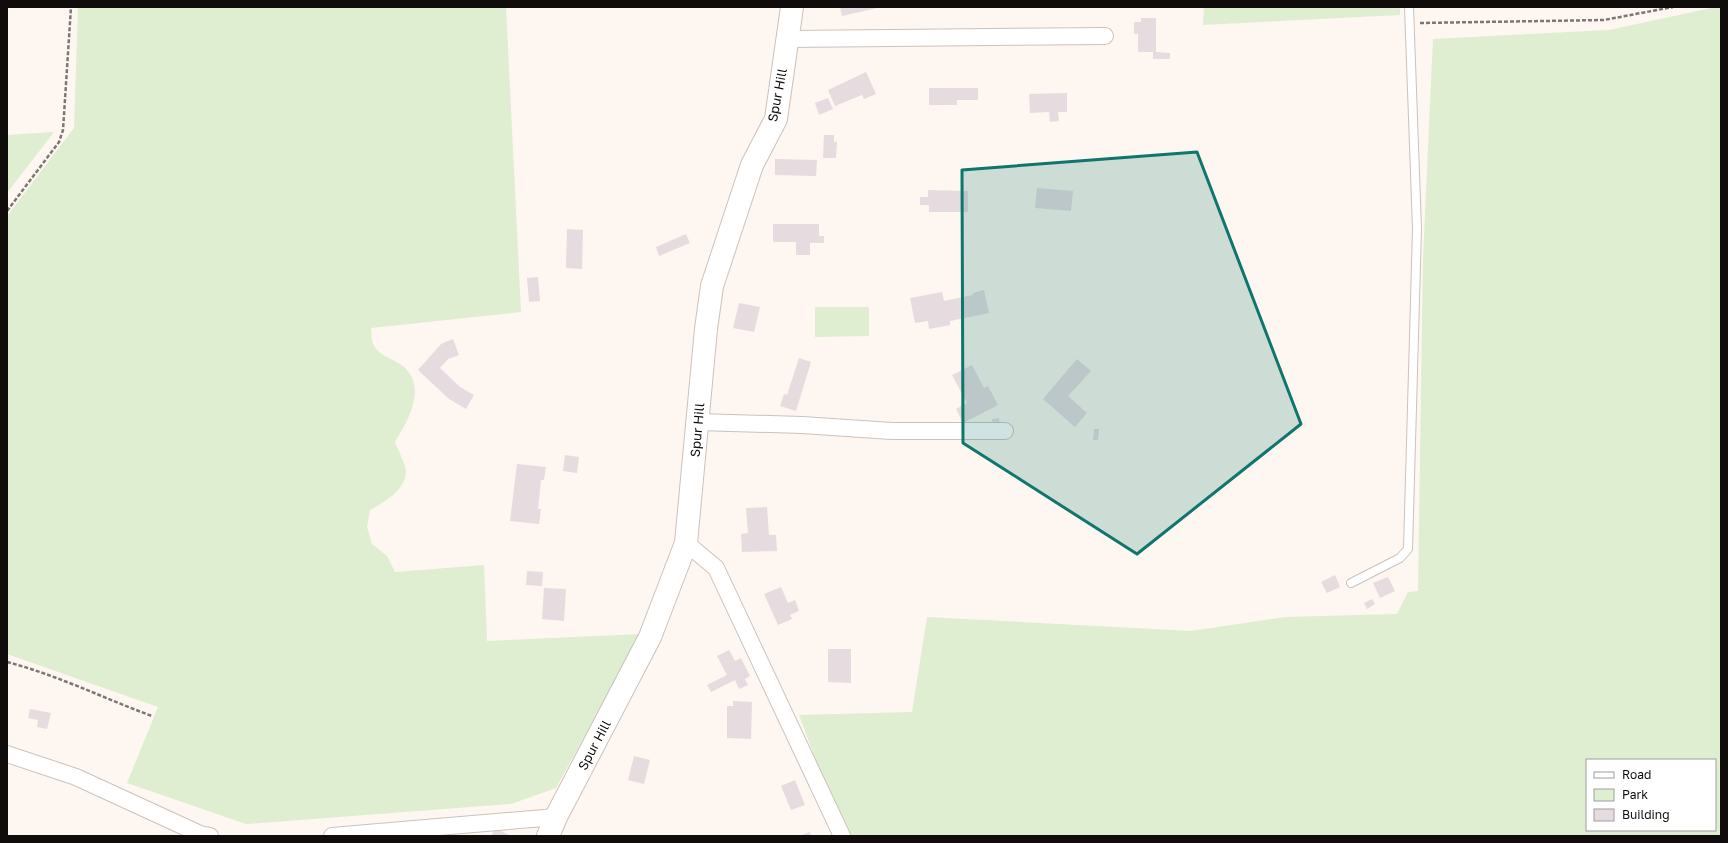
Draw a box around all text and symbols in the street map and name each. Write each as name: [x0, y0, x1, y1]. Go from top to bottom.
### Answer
street label: Spur Hill: [764, 67, 790, 123]
street label: Spur Hill: [687, 402, 707, 458]
street label: Spur Hill: [574, 717, 614, 773]
legend: [1586, 759, 1716, 831]
text: Road: [1622, 767, 1651, 782]
text: Park: [1622, 787, 1648, 802]
text: Building: [1622, 807, 1670, 822]

